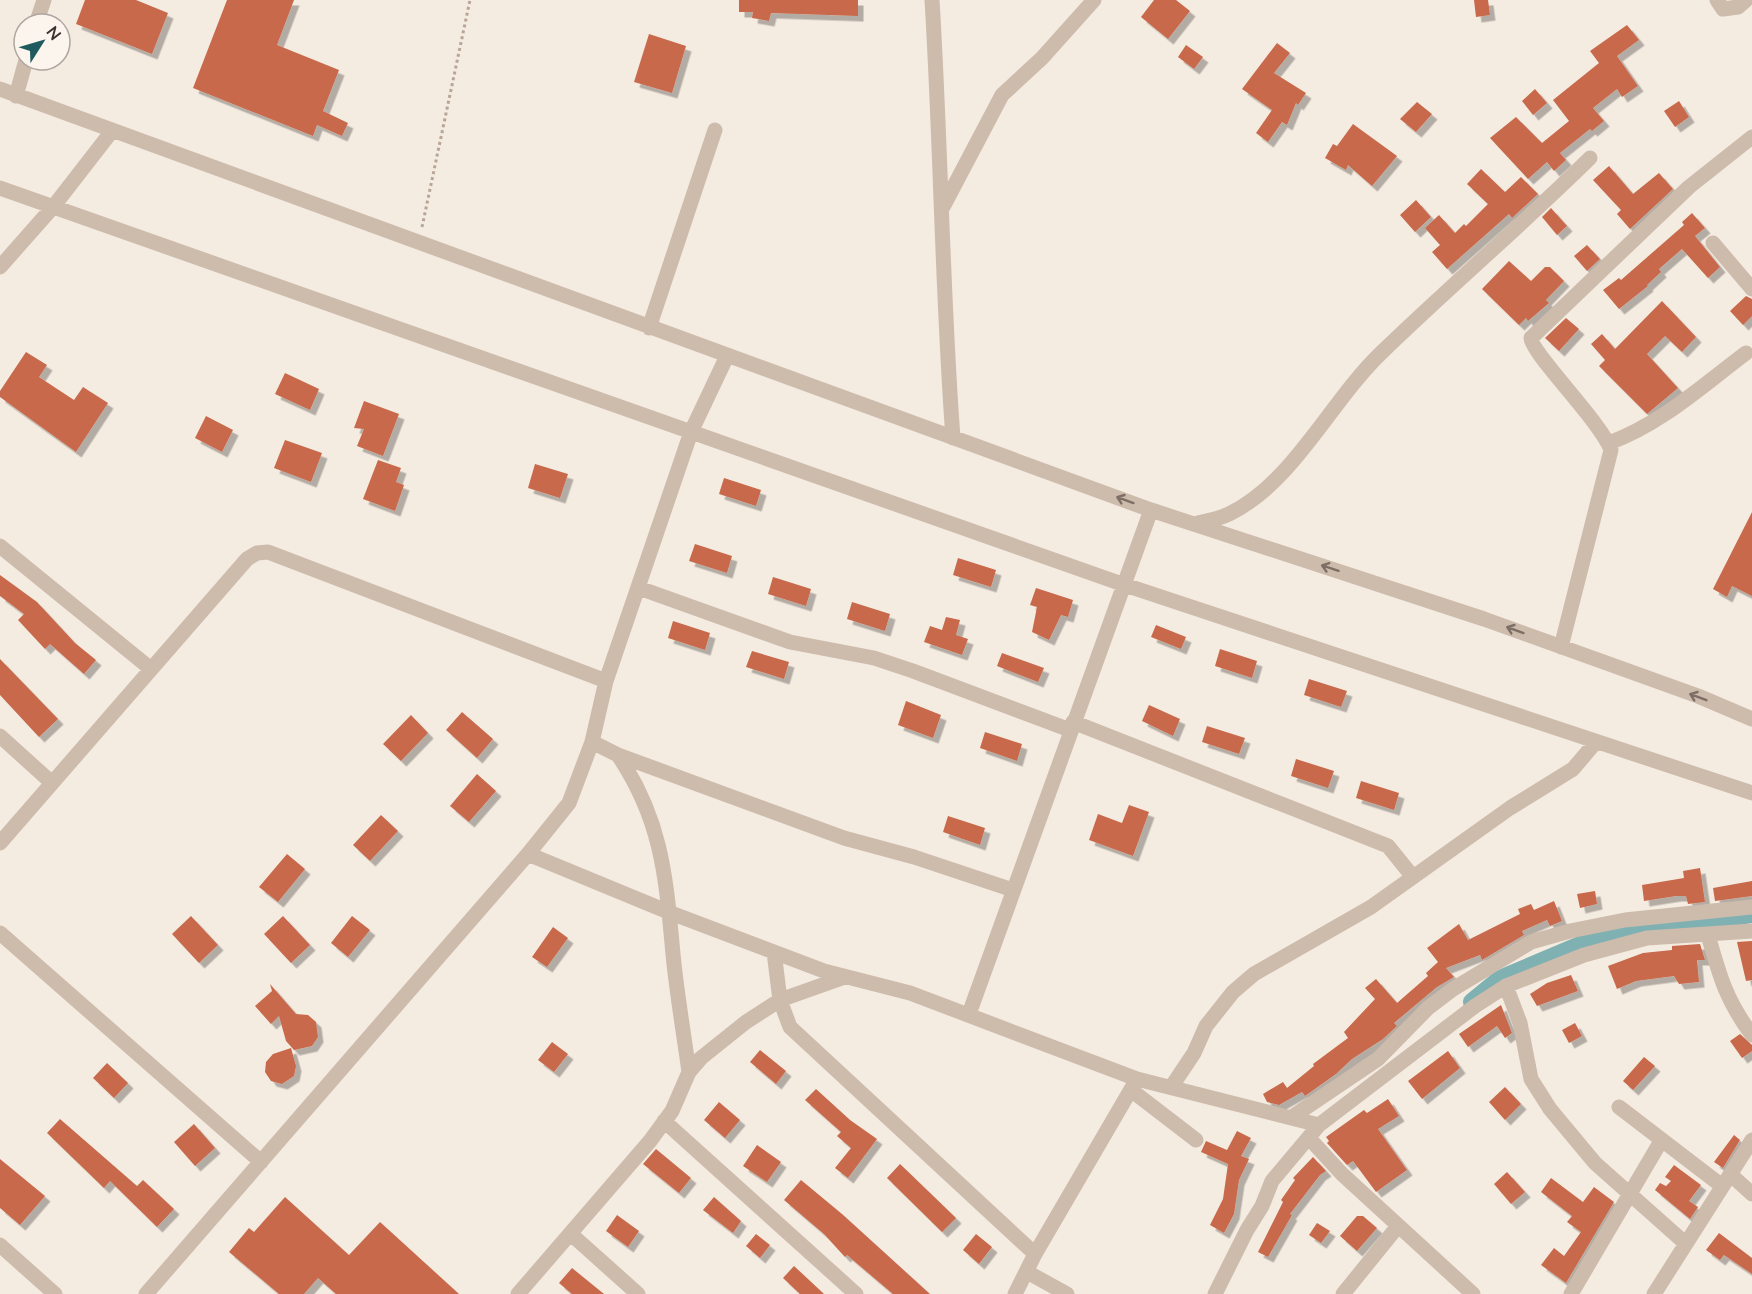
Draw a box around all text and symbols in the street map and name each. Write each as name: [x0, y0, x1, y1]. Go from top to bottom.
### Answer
north arrow: [12, 12, 72, 72]
text: N: [43, 22, 66, 43]
one-way arrow: [1116, 494, 1135, 505]
one-way arrow: [1321, 562, 1340, 573]
one-way arrow: [1506, 624, 1524, 635]
one-way arrow: [1689, 690, 1708, 701]

